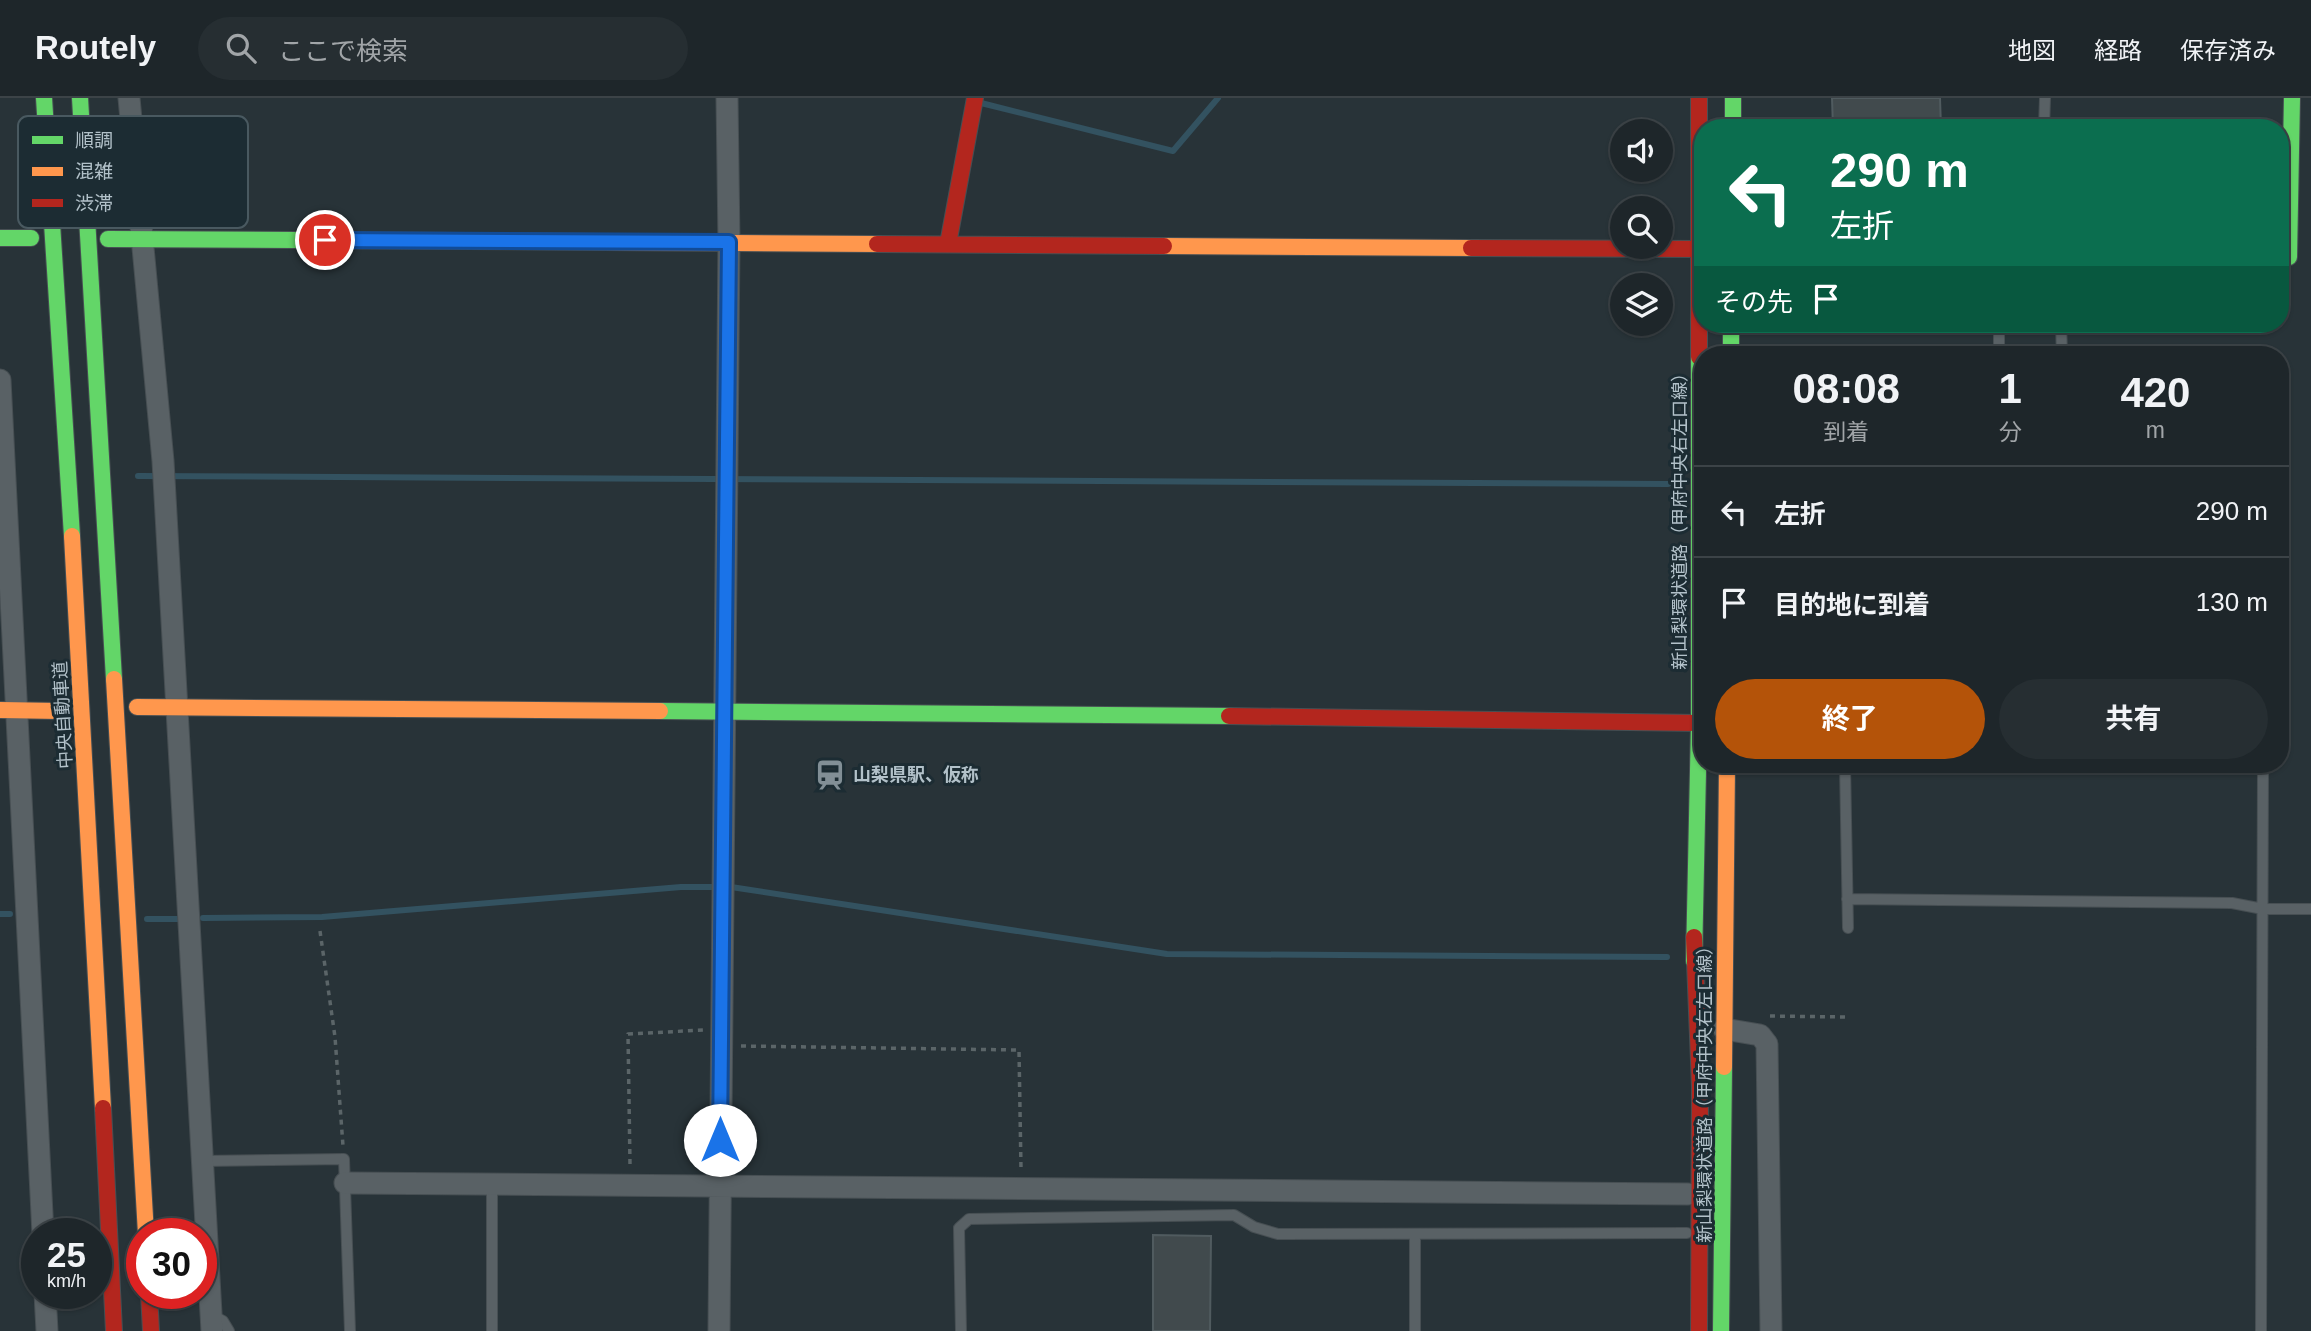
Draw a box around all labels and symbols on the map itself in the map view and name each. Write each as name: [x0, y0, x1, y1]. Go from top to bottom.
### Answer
legend: [18, 116, 248, 228]
text: 順調: [75, 130, 113, 151]
text: 混雑: [75, 161, 113, 182]
text: 渋滞: [75, 193, 113, 214]
pin: [295, 210, 355, 270]
street label: 新山梨環状道路（甲府中央右左口線）: [1670, 364, 1690, 670]
street label: 中央自動車道: [50, 661, 76, 769]
station icon: 山梨県駅、仮称: [813, 758, 847, 792]
place label: 山梨県駅、仮称: [853, 765, 979, 785]
street label: 新山梨環状道路（甲府中央右左口線）: [1695, 937, 1715, 1243]
position arrow: [683, 1103, 757, 1177]
speed limit sign: 30: [126, 1218, 217, 1309]

